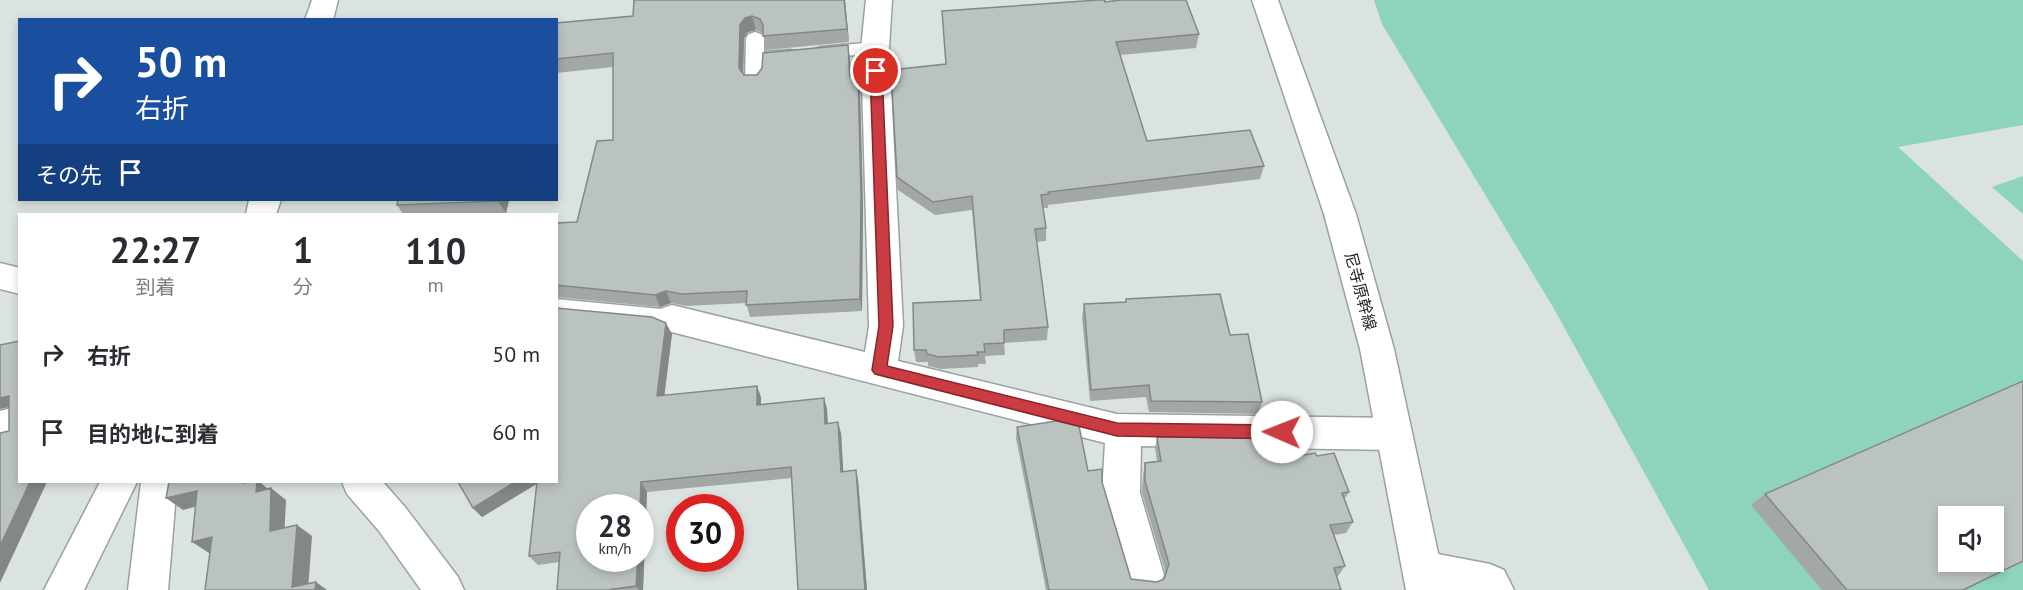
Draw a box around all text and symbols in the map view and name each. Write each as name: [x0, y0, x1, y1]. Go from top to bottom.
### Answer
text: 50 m: [135, 34, 227, 89]
icon: right: [36, 42, 114, 120]
pin: [850, 45, 901, 96]
icon: arrive: [859, 54, 892, 87]
text: 右折: [135, 91, 189, 125]
icon: arrive: [114, 156, 147, 189]
text: その先: [36, 161, 102, 189]
text: 22:27: [110, 226, 201, 273]
text: 1: [293, 226, 313, 273]
text: 110: [405, 227, 466, 274]
street label: 尼寺原幹線: [1341, 250, 1381, 332]
text: m: [427, 272, 444, 298]
text: 到着: [135, 274, 175, 300]
text: 分: [293, 274, 313, 300]
icon: right: [36, 338, 69, 371]
text: 50 m: [492, 340, 540, 368]
text: 右折: [87, 342, 131, 370]
position arrow: [1250, 400, 1314, 464]
icon: arrive: [36, 416, 69, 449]
text: 60 m: [492, 418, 540, 446]
text: 目的地に到着: [87, 420, 219, 448]
speed limit sign: 30: [666, 494, 744, 572]
text: 28: [598, 506, 632, 545]
map controls: [1938, 506, 2004, 572]
button: sound: [1938, 506, 2004, 572]
text: km/h: [599, 539, 631, 558]

